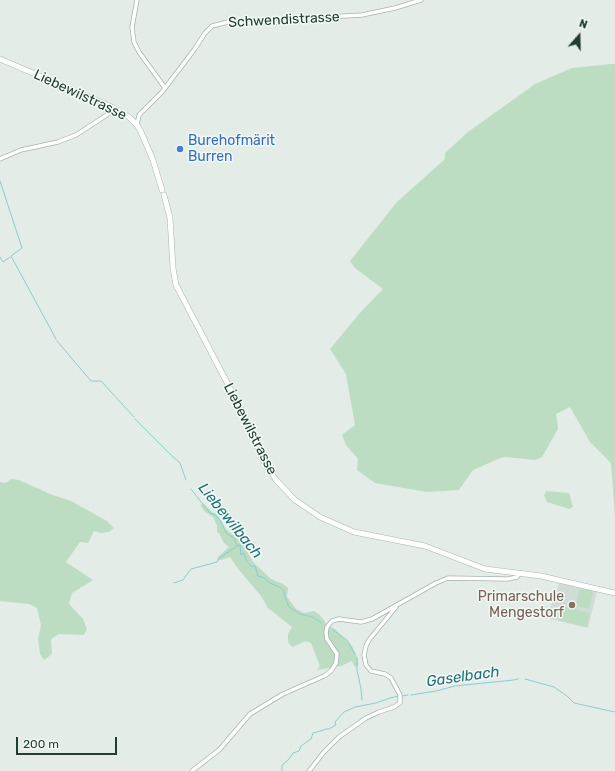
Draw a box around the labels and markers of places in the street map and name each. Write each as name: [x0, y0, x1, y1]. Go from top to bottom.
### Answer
place label: Burehofmärit Burren: [188, 133, 275, 166]
marker: Burehofmärit Burren: [175, 144, 185, 154]
place label: Primarschule Mengestorf: [478, 589, 564, 622]
marker: Primarschule Mengestorf: [567, 600, 577, 610]

